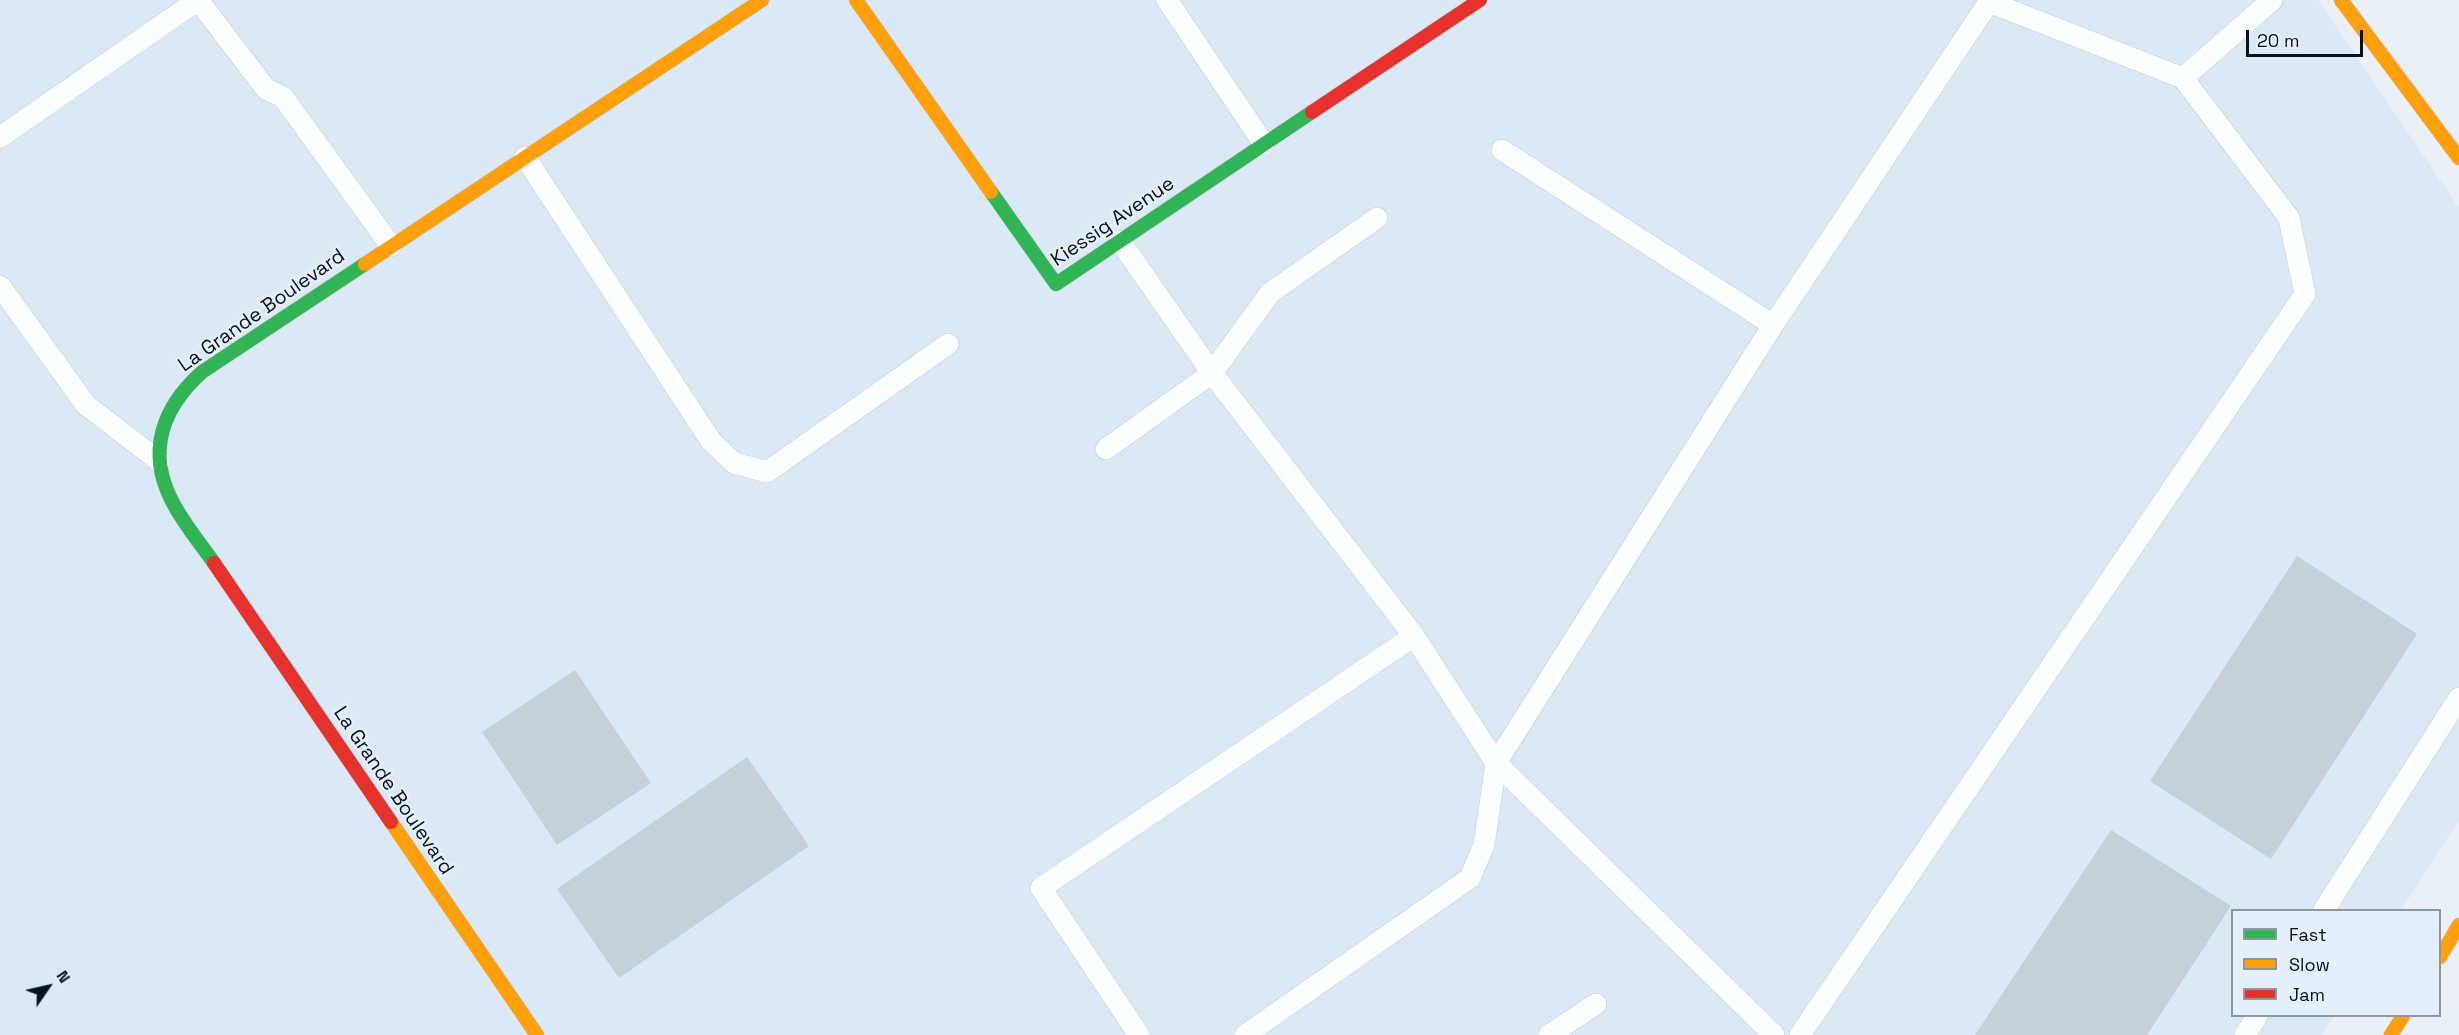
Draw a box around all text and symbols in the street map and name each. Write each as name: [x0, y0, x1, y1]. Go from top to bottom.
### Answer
scale bar: [2249, 18, 2366, 56]
text: 20 m: [2257, 29, 2300, 52]
street label: Kiessig Avenue: [1047, 172, 1179, 272]
street label: La Grande Boulevard: [174, 244, 350, 378]
street label: La Grande Boulevard: [328, 702, 458, 880]
legend: [2231, 909, 2441, 1017]
text: Fast: [2289, 923, 2326, 946]
text: Slow: [2289, 953, 2330, 976]
north arrow: [18, 957, 78, 1017]
text: N: [52, 966, 75, 987]
text: Jam: [2289, 983, 2325, 1006]

